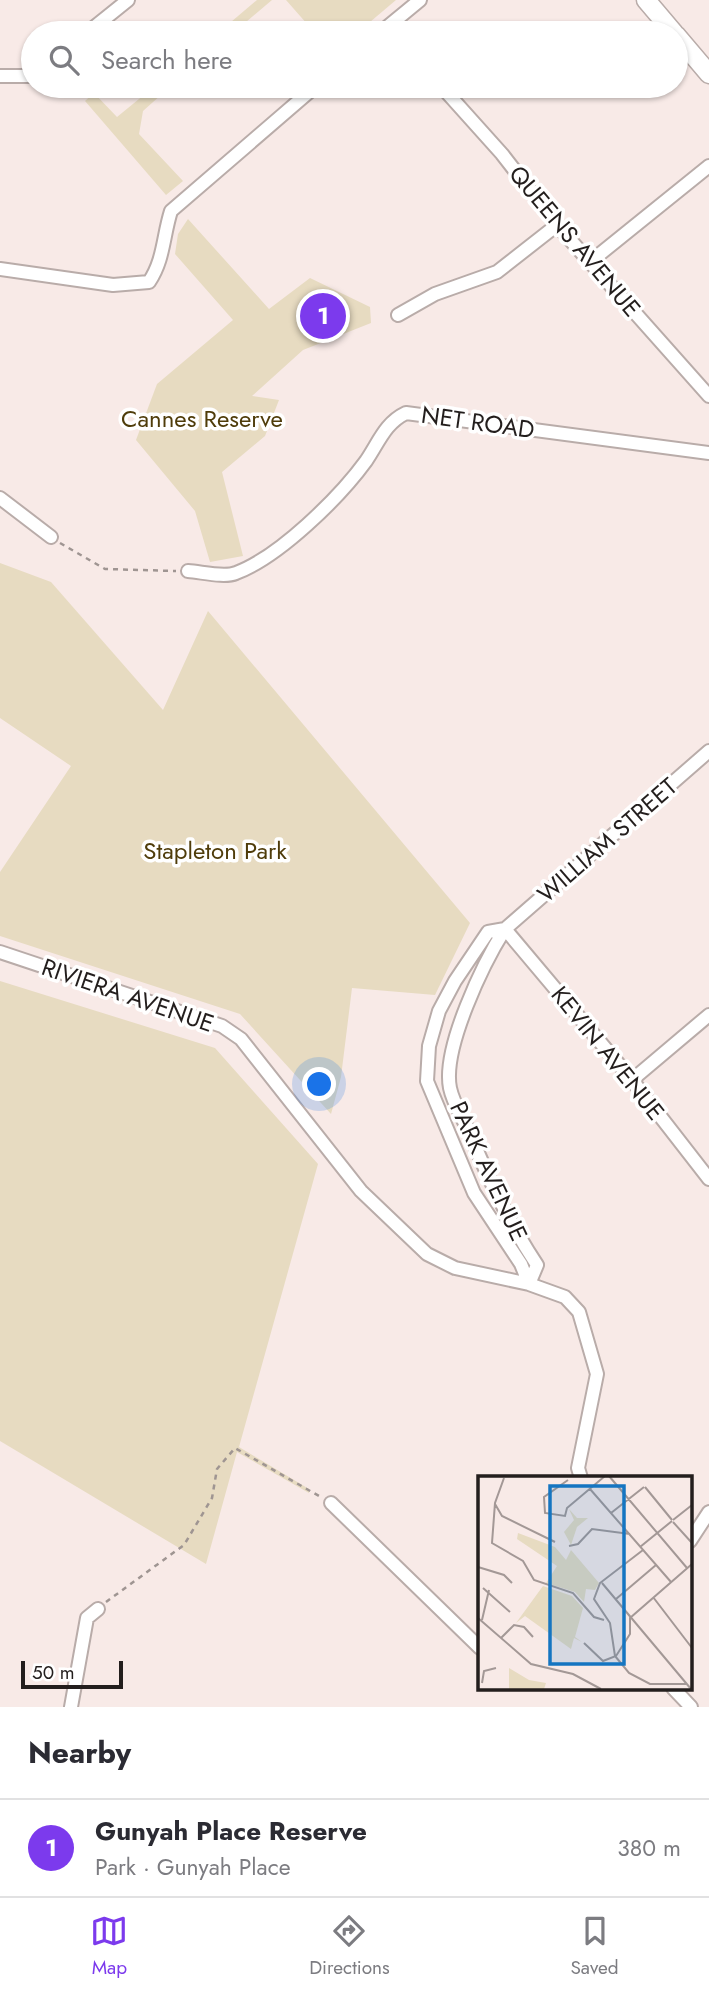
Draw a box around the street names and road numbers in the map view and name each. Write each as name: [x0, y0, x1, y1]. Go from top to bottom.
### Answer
street label: QUEENS AVENUE: [501, 157, 649, 325]
street label: NET ROAD: [419, 397, 537, 447]
street label: WILLIAM STREET: [530, 769, 684, 911]
street label: RIVIERA AVENUE: [37, 949, 219, 1041]
street label: KEVIN AVENUE: [543, 978, 673, 1128]
street label: PARK AVENUE: [441, 1095, 537, 1247]

